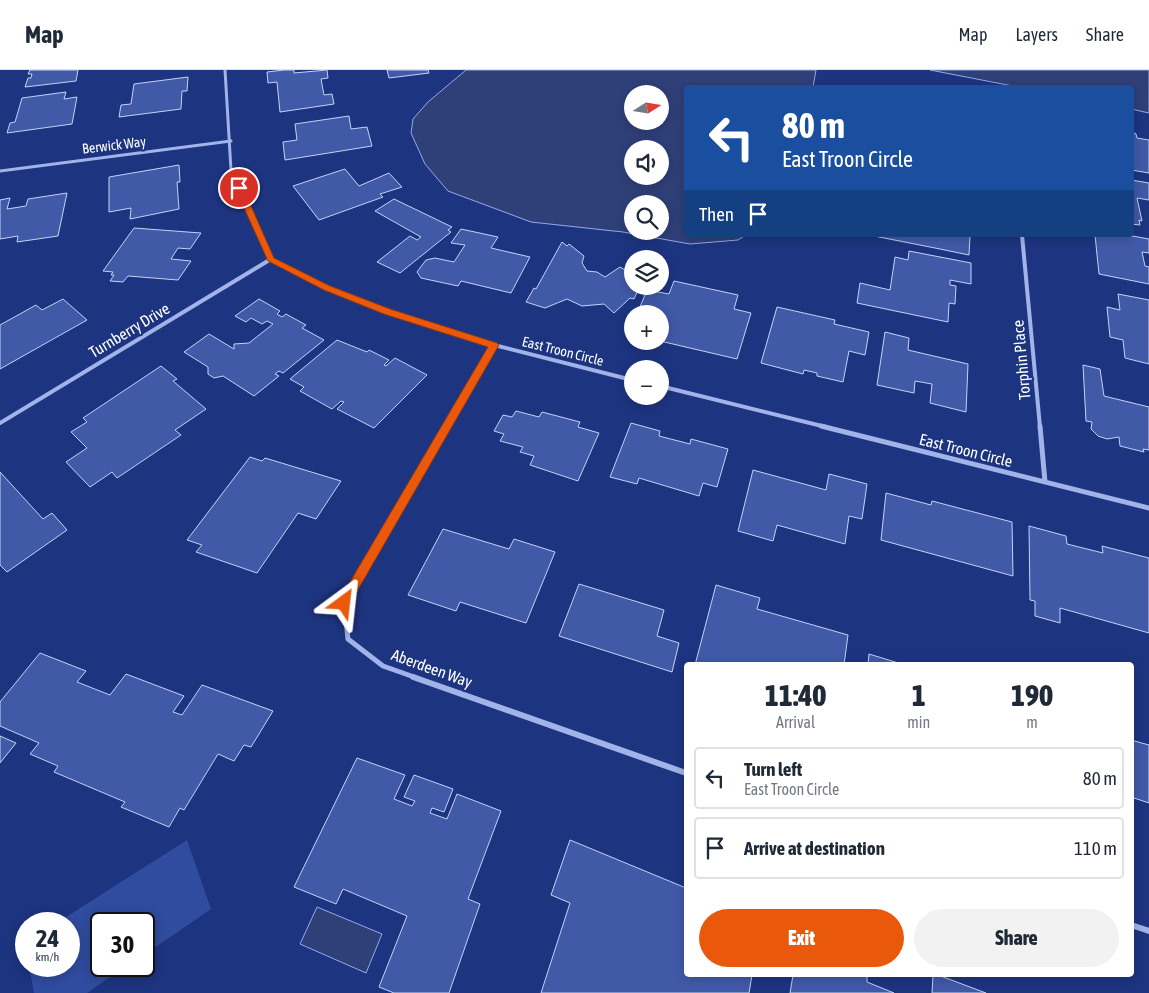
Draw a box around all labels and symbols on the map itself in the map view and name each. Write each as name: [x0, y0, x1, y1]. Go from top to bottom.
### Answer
north arrow: [624, 85, 669, 130]
street label: Berwick Way: [81, 133, 147, 157]
pin: [218, 167, 260, 209]
street label: Turnberry Drive: [86, 299, 173, 362]
street label: Torphin Place: [1009, 319, 1034, 401]
street label: East Troon Circle: [521, 333, 605, 369]
street label: East Troon Circle: [918, 430, 1014, 470]
position arrow: [317, 576, 369, 628]
street label: Aberdeen Way: [389, 645, 475, 692]
speed limit sign: 30: [90, 912, 155, 977]

